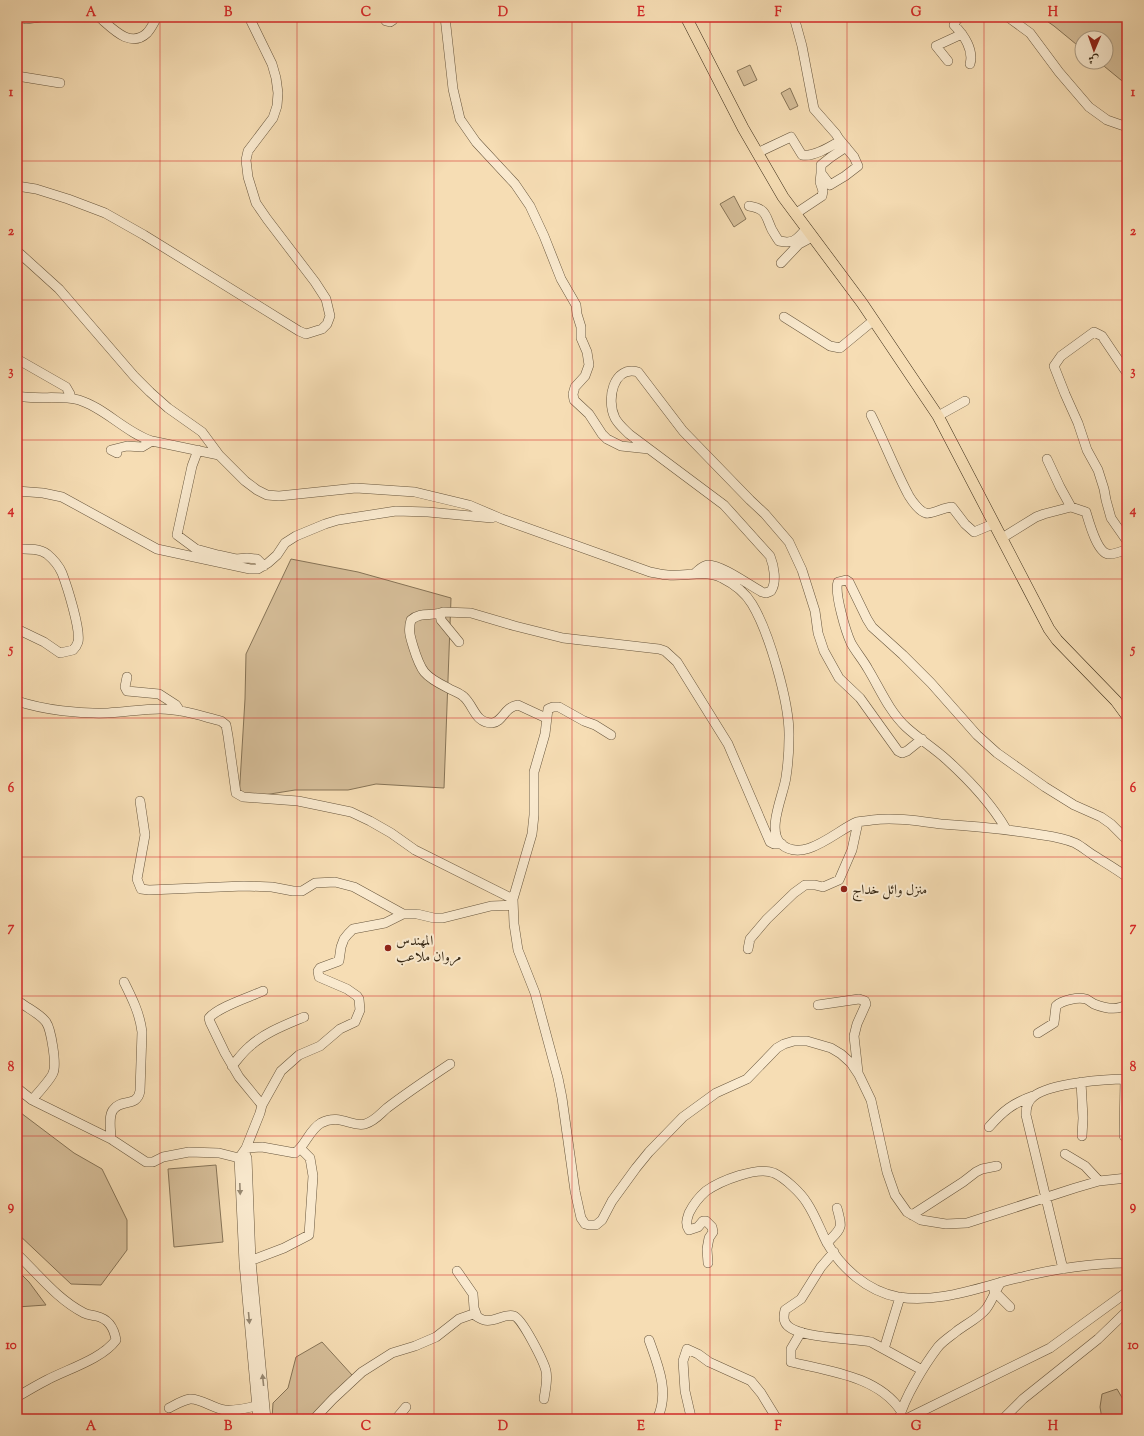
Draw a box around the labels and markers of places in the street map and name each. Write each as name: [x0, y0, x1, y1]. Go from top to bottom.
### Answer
place label: منزل وائل خداج: [852, 881, 927, 902]
marker: منزل وائل خداج: [839, 884, 849, 894]
place label: المهندس مروان ملاعب: [396, 932, 461, 968]
marker: المهندس مروان ملاعب: [383, 943, 393, 953]

